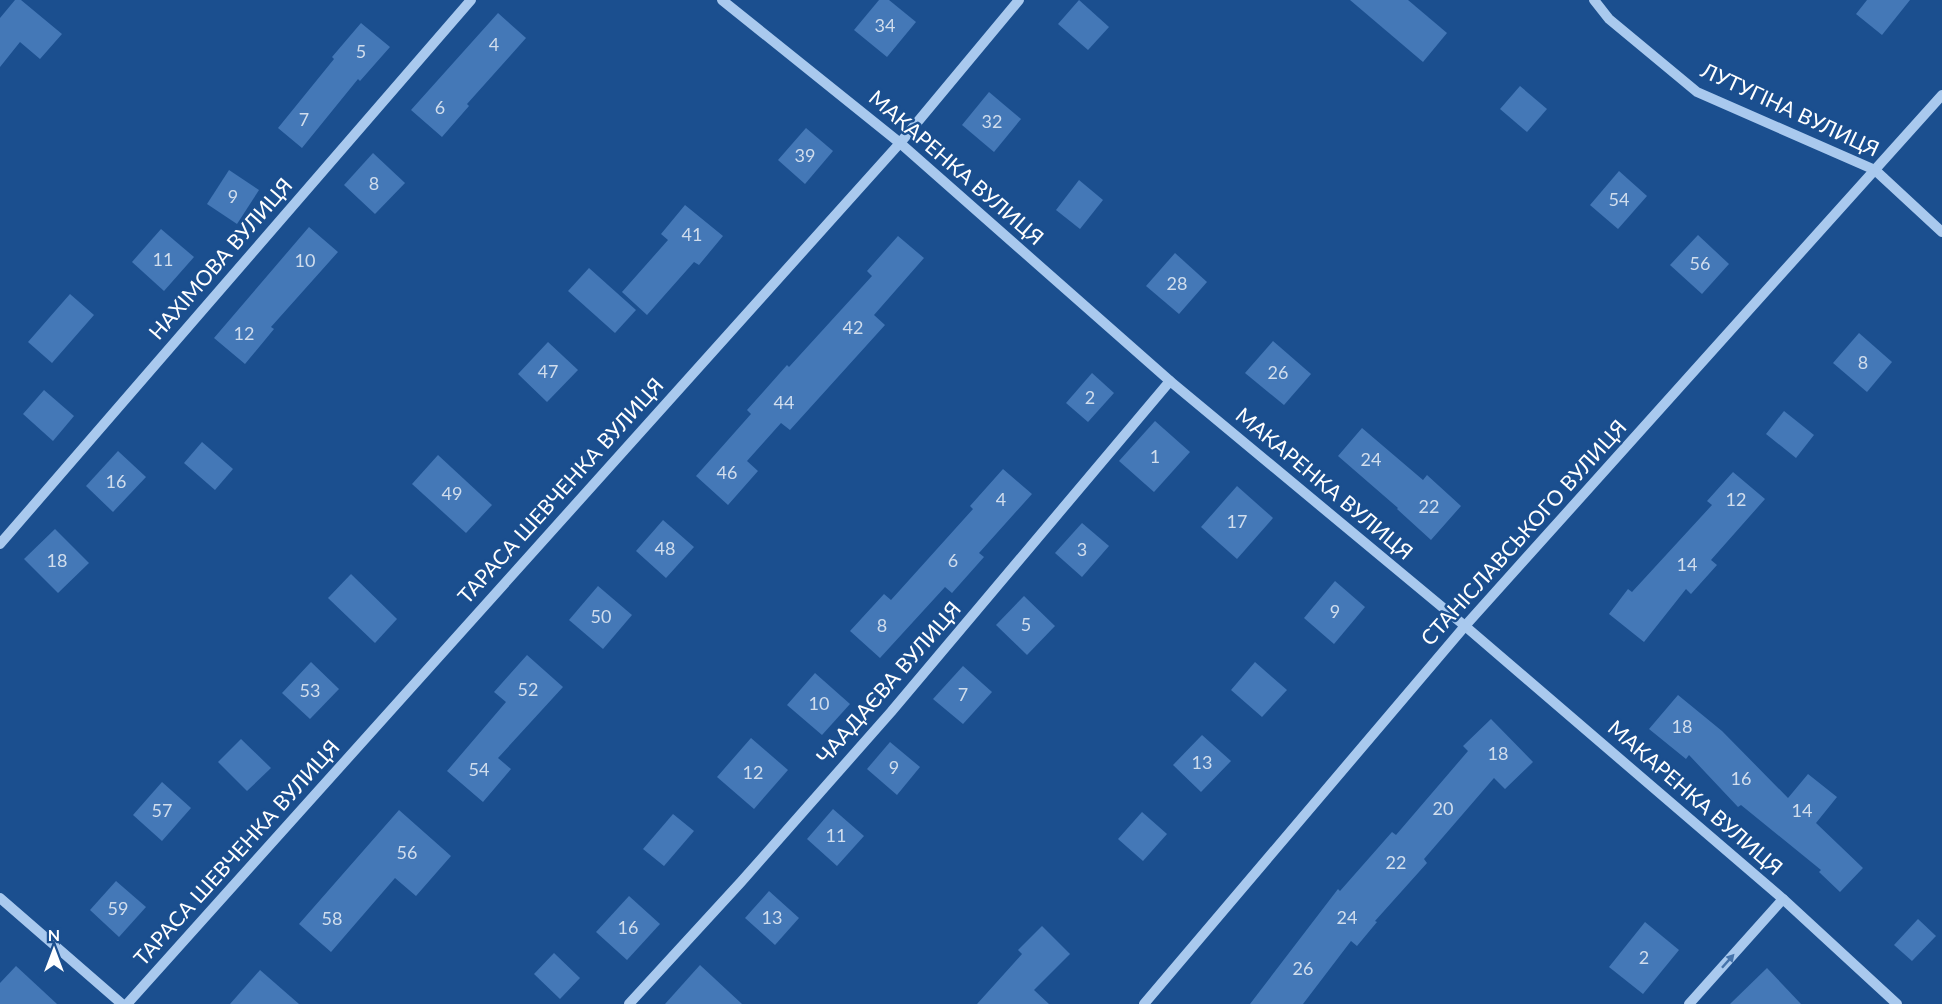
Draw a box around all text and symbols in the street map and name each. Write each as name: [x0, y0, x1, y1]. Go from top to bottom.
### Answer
house number: 34: [875, 14, 895, 36]
house number: 4: [489, 33, 499, 55]
house number: 5: [356, 40, 366, 62]
street label: ЛУТУГІНА ВУЛИЦЯ: [1697, 56, 1884, 161]
street label: МАКАРЕНКА ВУЛИЦЯ: [865, 84, 1049, 249]
house number: 6: [435, 96, 445, 118]
house number: 7: [299, 108, 309, 130]
house number: 32: [982, 110, 1002, 132]
house number: 39: [795, 144, 815, 166]
street label: НАХІМОВА ВУЛИЦЯ: [143, 172, 297, 344]
house number: 8: [369, 172, 379, 194]
house number: 9: [228, 185, 238, 207]
house number: 54: [1609, 188, 1629, 210]
house number: 41: [682, 223, 702, 245]
house number: 11: [153, 248, 173, 270]
house number: 10: [295, 249, 315, 271]
house number: 56: [1690, 252, 1710, 274]
house number: 28: [1167, 272, 1187, 294]
house number: 42: [843, 316, 863, 338]
house number: 12: [234, 322, 254, 344]
house number: 8: [1858, 351, 1868, 373]
house number: 47: [538, 360, 558, 382]
house number: 26: [1268, 361, 1288, 383]
street label: ТАРАСА ШЕВЧЕНКА ВУЛИЦЯ: [452, 372, 668, 608]
house number: 2: [1085, 386, 1095, 408]
house number: 44: [774, 391, 794, 413]
street label: МАКАРЕНКА ВУЛИЦЯ: [1231, 402, 1418, 564]
street label: СТАНІСЛАВСЬКОГО ВУЛИЦЯ: [1415, 414, 1631, 650]
house number: 1: [1150, 445, 1160, 467]
house number: 24: [1361, 448, 1381, 470]
house number: 46: [717, 461, 737, 483]
house number: 16: [106, 470, 126, 492]
house number: 49: [442, 482, 462, 504]
house number: 4: [996, 488, 1006, 510]
house number: 12: [1726, 488, 1746, 510]
house number: 22: [1419, 495, 1439, 517]
house number: 17: [1227, 510, 1247, 532]
house number: 48: [655, 537, 675, 559]
house number: 3: [1077, 538, 1087, 560]
house number: 18: [47, 549, 67, 571]
house number: 6: [948, 549, 958, 571]
house number: 14: [1677, 553, 1697, 575]
street label: ЧААДАЄВА ВУЛИЦЯ: [811, 596, 965, 768]
house number: 9: [1330, 600, 1340, 622]
house number: 50: [591, 605, 611, 627]
house number: 5: [1021, 613, 1031, 635]
house number: 8: [877, 614, 887, 636]
house number: 52: [518, 678, 538, 700]
house number: 53: [300, 679, 320, 701]
house number: 7: [958, 683, 968, 705]
house number: 10: [809, 692, 829, 714]
street label: МАКАРЕНКА ВУЛИЦЯ: [1604, 714, 1788, 879]
house number: 18: [1672, 715, 1692, 737]
street label: ТАРАСА ШЕВЧЕНКА ВУЛИЦЯ: [128, 734, 344, 970]
house number: 18: [1488, 742, 1508, 764]
house number: 13: [1192, 751, 1212, 773]
house number: 9: [889, 756, 899, 778]
house number: 54: [469, 758, 489, 780]
house number: 12: [743, 761, 763, 783]
house number: 16: [1731, 767, 1751, 789]
house number: 20: [1433, 797, 1453, 819]
house number: 57: [152, 799, 172, 821]
house number: 14: [1792, 799, 1812, 821]
house number: 11: [826, 824, 846, 846]
house number: 56: [397, 841, 417, 863]
house number: 22: [1386, 851, 1406, 873]
house number: 59: [108, 897, 128, 919]
house number: 13: [762, 906, 782, 928]
house number: 24: [1337, 906, 1357, 928]
house number: 58: [322, 907, 342, 929]
house number: 16: [618, 916, 638, 938]
north arrow: [24, 920, 84, 980]
text: N: [48, 925, 60, 944]
house number: 2: [1639, 946, 1649, 968]
one-way arrow: [1721, 953, 1735, 968]
house number: 26: [1293, 957, 1313, 979]

